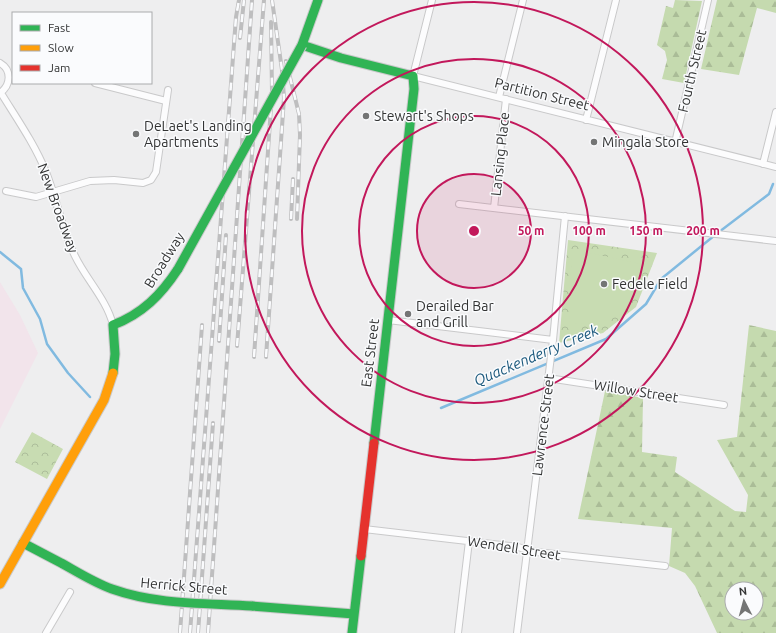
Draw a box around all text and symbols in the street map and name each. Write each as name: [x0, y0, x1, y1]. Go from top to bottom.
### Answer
legend: [12, 12, 152, 84]
text: Fast: [48, 21, 70, 34]
street label: Fourth Street: [675, 27, 709, 114]
text: Slow: [48, 41, 74, 54]
text: Jam: [48, 61, 70, 74]
street label: Partition Street: [493, 74, 591, 114]
place label: Stewart's Shops: [374, 108, 474, 124]
marker: Stewart's Shops: [361, 111, 371, 121]
street label: Lansing Place: [488, 111, 512, 197]
place label: DeLaet's Landing Apartments: [144, 118, 252, 150]
marker: DeLaet's Landing Apartments: [131, 129, 141, 139]
place label: Mingala Store: [602, 134, 689, 150]
marker: Mingala Store: [589, 137, 599, 147]
street label: New Broadway: [34, 161, 82, 255]
centre of rings: [467, 224, 481, 238]
text: 50 m: [518, 224, 544, 237]
text: 100 m: [572, 224, 606, 237]
text: 150 m: [629, 224, 663, 237]
text: 200 m: [686, 224, 720, 237]
street label: Broadway: [141, 229, 187, 291]
place label: Fedele Field: [612, 276, 688, 292]
marker: Fedele Field: [599, 279, 609, 289]
place label: Derailed Bar and Grill: [416, 298, 494, 330]
marker: Derailed Bar and Grill: [403, 309, 413, 319]
street label: East Street: [358, 317, 382, 388]
water label: Quackenderry Creek: [471, 321, 602, 390]
street label: Lawrence Street: [529, 373, 557, 477]
street label: Willow Street: [593, 376, 680, 406]
street label: Wendell Street: [466, 533, 562, 563]
street label: Herrick Street: [140, 574, 229, 598]
north arrow: [724, 581, 764, 621]
text: N: [738, 585, 748, 597]

